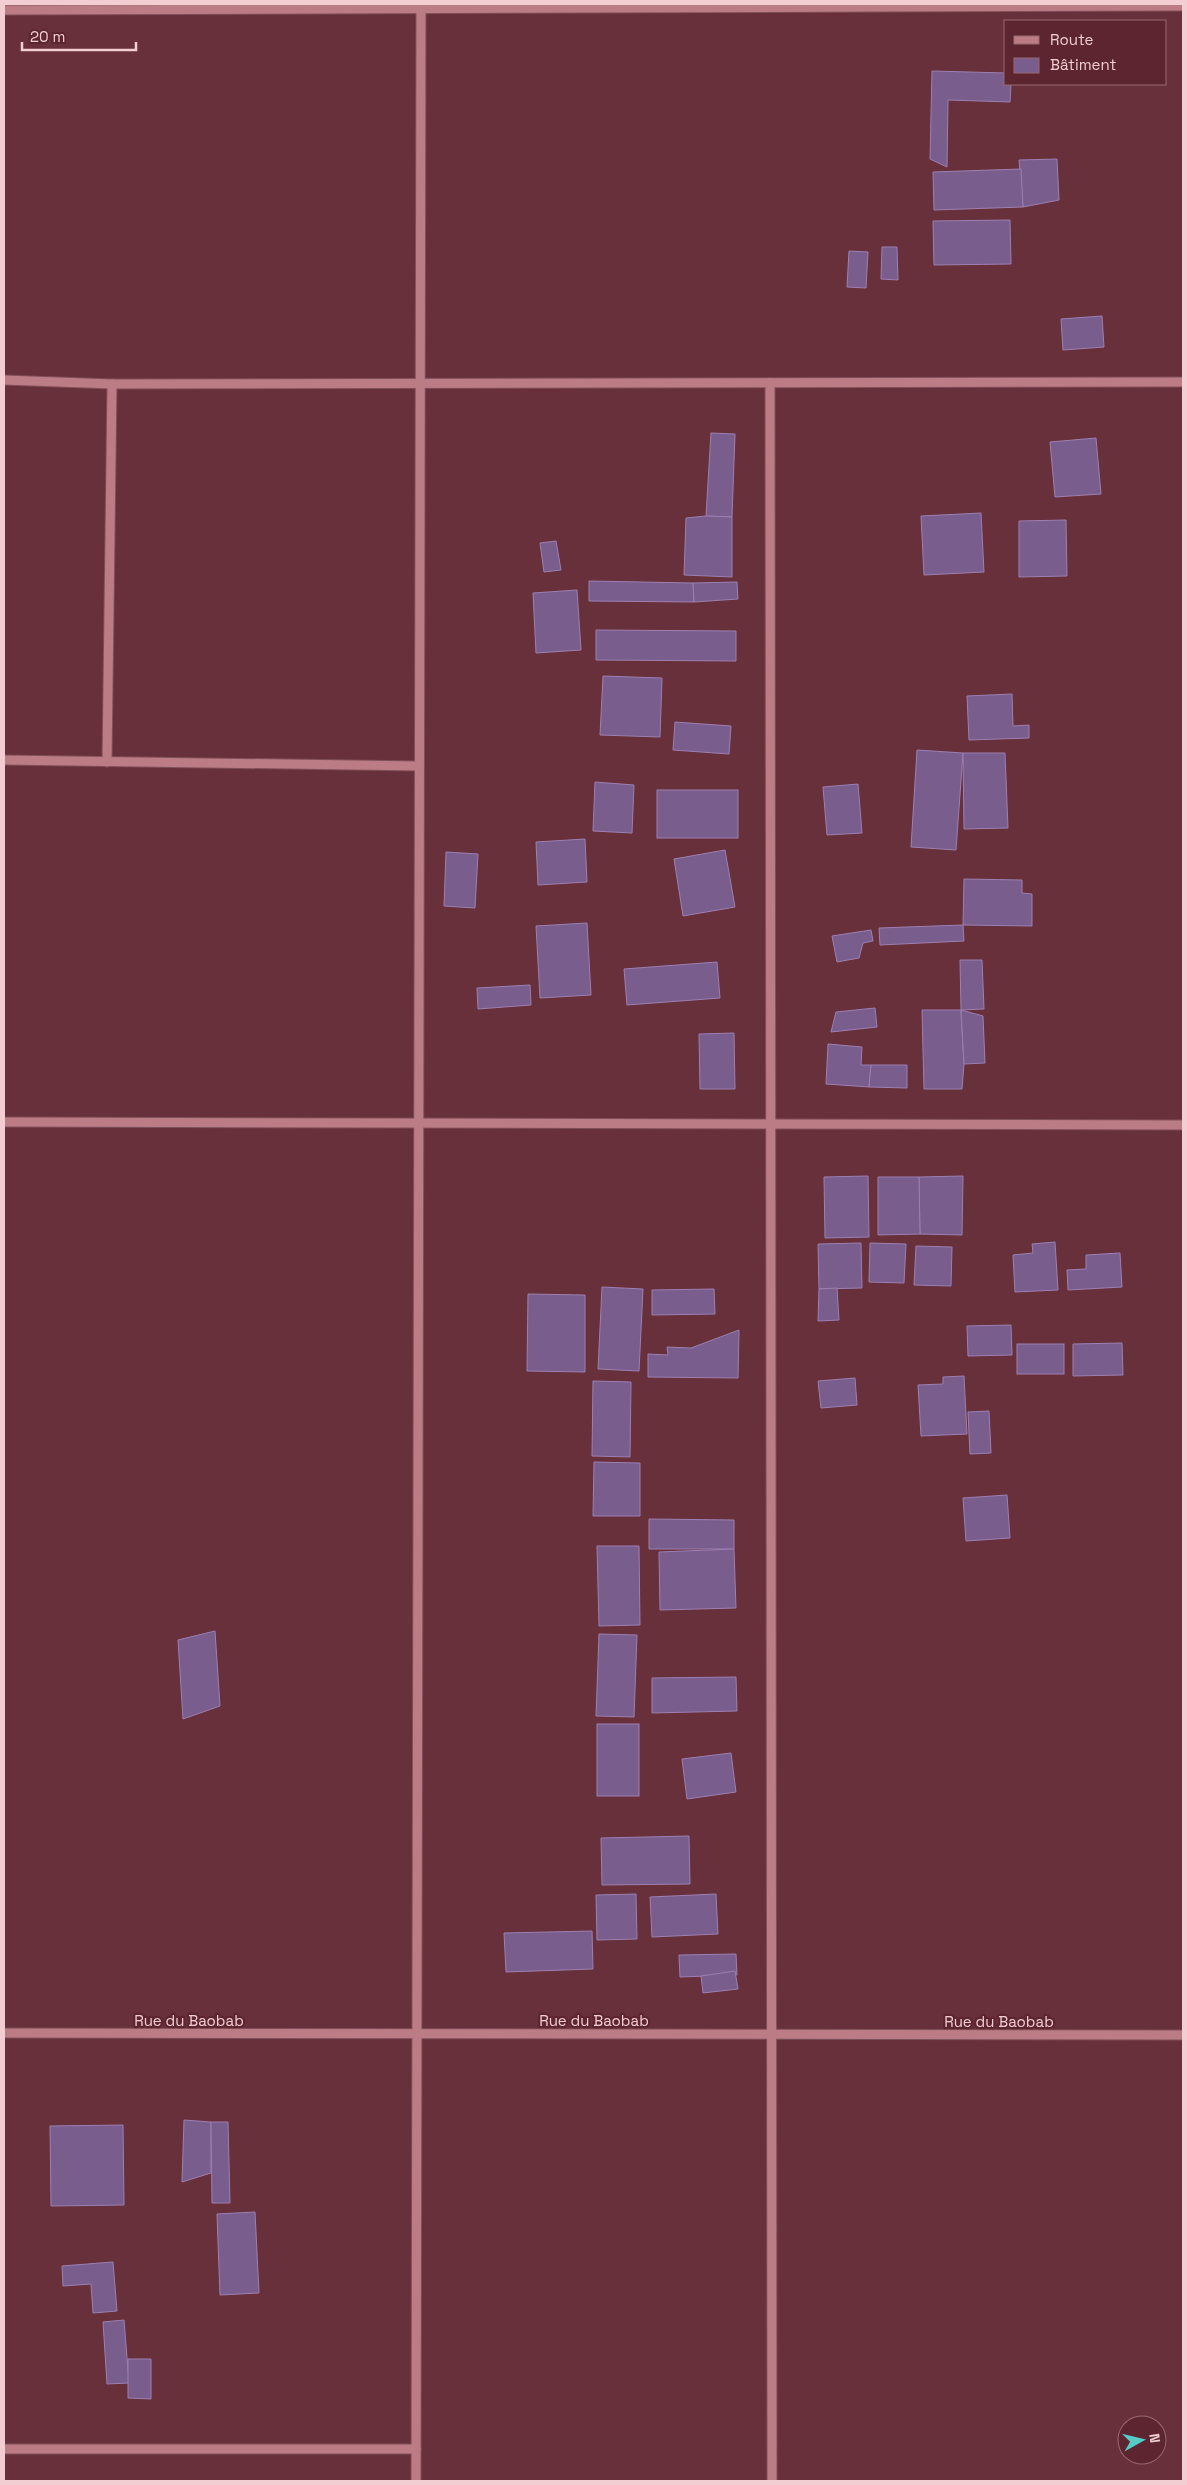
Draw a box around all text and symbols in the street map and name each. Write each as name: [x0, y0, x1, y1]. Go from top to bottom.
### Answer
scale bar: [22, 20, 136, 52]
legend: [1004, 20, 1167, 85]
text: 20 m: [30, 27, 65, 46]
text: Route: [1050, 30, 1094, 49]
text: Bâtiment: [1050, 55, 1116, 74]
street label: Rue du Baobab: [134, 2011, 244, 2030]
street label: Rue du Baobab: [539, 2011, 649, 2030]
street label: Rue du Baobab: [944, 2012, 1054, 2031]
north arrow: [1117, 2415, 1167, 2465]
text: N: [1145, 2432, 1164, 2444]

